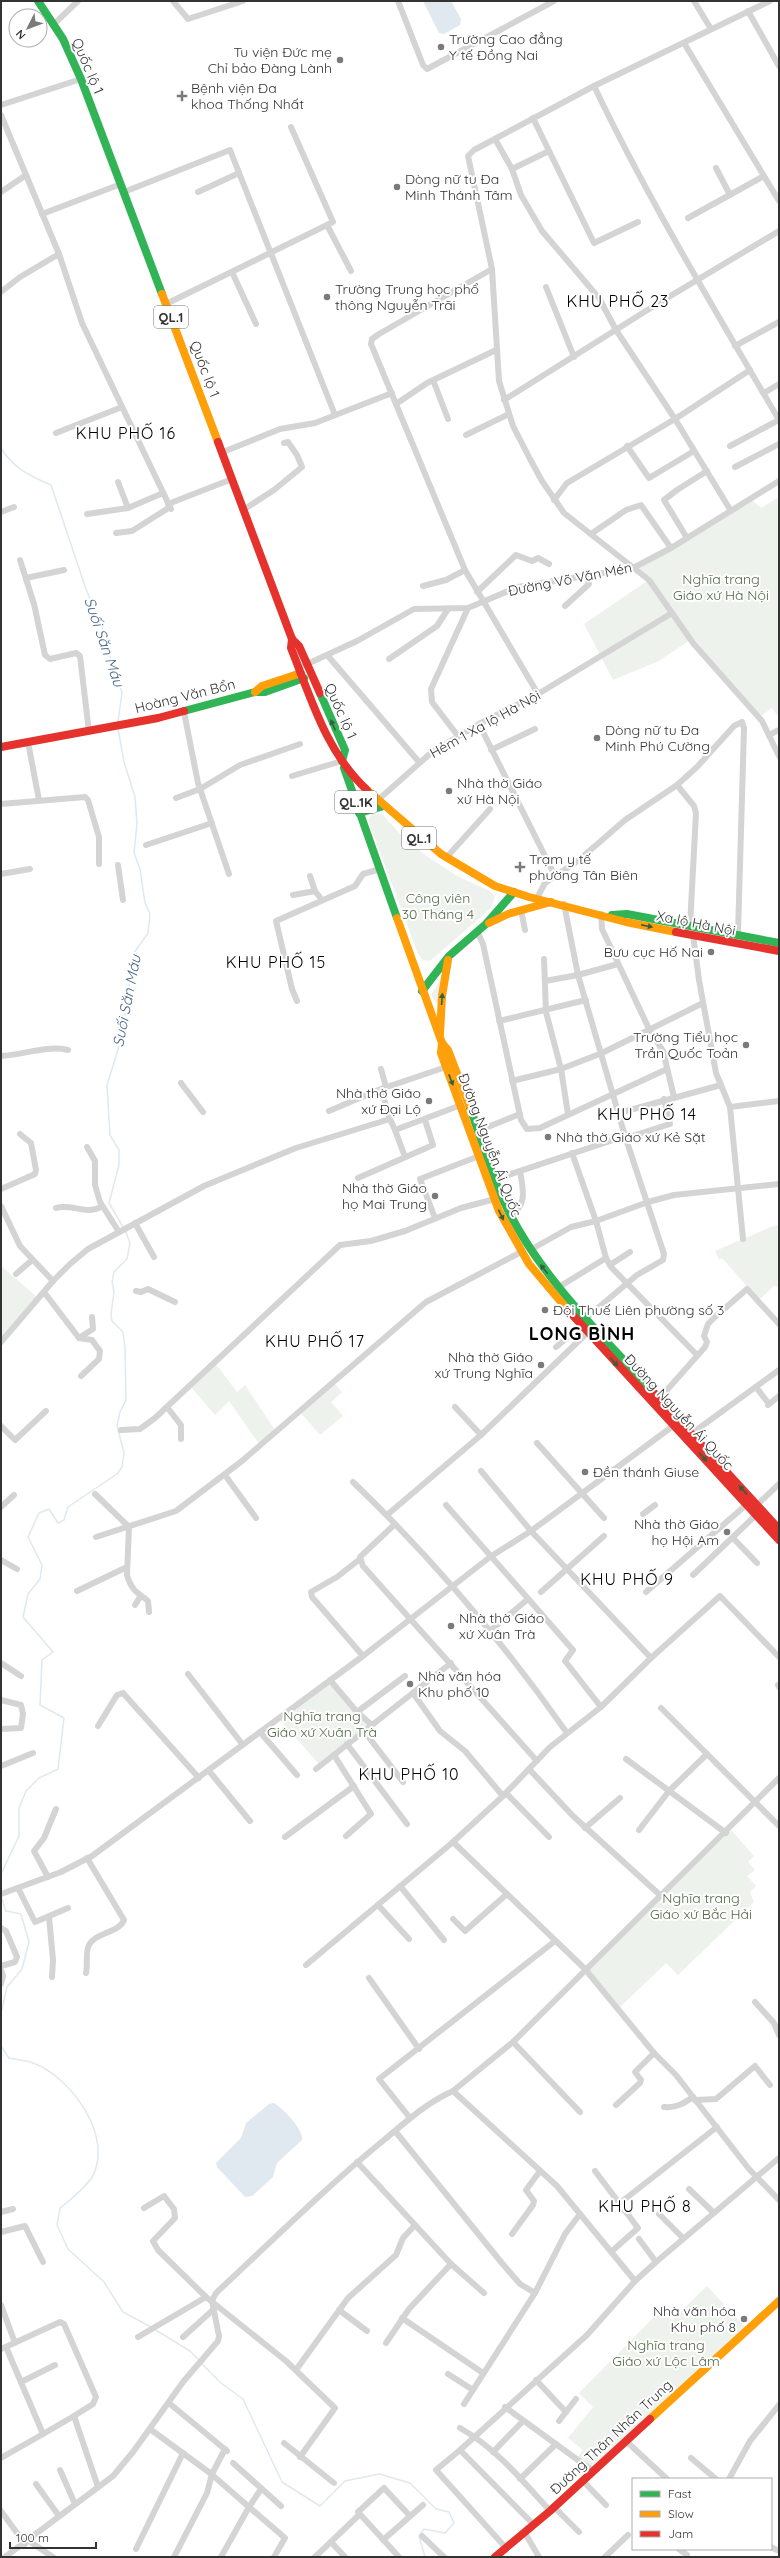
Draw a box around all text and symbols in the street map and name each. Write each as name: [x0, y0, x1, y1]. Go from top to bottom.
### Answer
north arrow: [8, 8, 48, 48]
text: N: [13, 27, 28, 42]
place label: Trường Cao đẳng Y tế Đồng Nai: [449, 30, 563, 64]
street label: Quốc lộ 1: [68, 35, 108, 97]
marker: Trường Cao đẳng Y tế Đồng Nai: [436, 42, 446, 52]
place label: Tu viện Đức mẹ Chỉ bảo Đàng Lành: [208, 43, 332, 77]
marker: Tu viện Đức mẹ Chỉ bảo Đàng Lành: [335, 55, 345, 65]
place label: Bệnh viện Đa khoa Thống Nhất: [191, 79, 304, 113]
marker: Bệnh viện Đa khoa Thống Nhất: [176, 90, 188, 102]
place label: Dòng nữ tu Đa Minh Thánh Tâm: [405, 170, 513, 204]
marker: Dòng nữ tu Đa Minh Thánh Tâm: [392, 182, 402, 192]
place label: Trường Trung học phổ thông Nguyễn Trãi: [335, 280, 479, 314]
district label: KHU PHỐ 23: [566, 290, 670, 311]
marker: Trường Trung học phổ thông Nguyễn Trãi: [322, 292, 332, 302]
road number: QL.1: [154, 306, 188, 328]
street label: Quốc lộ 1: [186, 338, 224, 400]
district label: KHU PHỐ 16: [76, 422, 176, 443]
street label: Đường Võ Văn Mén: [507, 558, 633, 600]
park label: Nghĩa trang Giáo xứ Hà Nội: [673, 570, 769, 604]
water label: Suối Săn Máu: [80, 595, 129, 691]
street label: Hoàng Văn Bổn: [133, 675, 237, 717]
street label: Quốc lộ 1: [321, 680, 361, 742]
street label: Hẻm 1 Xa lộ Hà Nội: [426, 686, 544, 762]
one-way arrow: [330, 719, 336, 730]
place label: Dòng nữ tu Đa Minh Phú Cường: [605, 721, 710, 755]
marker: Dòng nữ tu Đa Minh Phú Cường: [592, 733, 602, 743]
place label: Nhà thờ Giáo xứ Hà Nội: [457, 774, 542, 808]
marker: Nhà thờ Giáo xứ Hà Nội: [444, 786, 454, 796]
road number: QL.1K: [335, 791, 377, 813]
road number: QL.1: [402, 827, 436, 849]
place label: Trạm y tế phường Tân Biên: [529, 850, 638, 884]
marker: Trạm y tế phường Tân Biên: [514, 861, 526, 873]
park label: Công viên 30 Tháng 4: [402, 889, 474, 923]
street label: Xa lộ Hà Nội: [655, 907, 737, 939]
one-way arrow: [641, 924, 653, 930]
place label: Bưu cục Hố Nai: [604, 943, 703, 961]
marker: Bưu cục Hố Nai: [706, 947, 716, 957]
district label: KHU PHỐ 15: [226, 951, 326, 972]
water label: Suối Săn Máu: [108, 952, 145, 1049]
one-way arrow: [439, 993, 446, 1005]
place label: Trường Tiểu học Trần Quốc Toản: [633, 1028, 738, 1062]
marker: Trường Tiểu học Trần Quốc Toản: [741, 1040, 751, 1050]
street label: Đường Nguyễn Ái Quốc: [454, 1071, 526, 1219]
one-way arrow: [449, 1075, 455, 1087]
place label: Nhà thờ Giáo xứ Đại Lộ: [336, 1084, 421, 1118]
marker: Nhà thờ Giáo xứ Đại Lộ: [424, 1096, 434, 1106]
district label: KHU PHỐ 14: [597, 1103, 697, 1124]
place label: Nhà thờ Giáo xứ Kẻ Sặt: [556, 1128, 706, 1146]
marker: Nhà thờ Giáo xứ Kẻ Sặt: [543, 1132, 553, 1142]
place label: Nhà thờ Giáo họ Mai Trung: [342, 1179, 427, 1213]
marker: Nhà thờ Giáo họ Mai Trung: [430, 1191, 440, 1201]
one-way arrow: [498, 1210, 504, 1221]
one-way arrow: [539, 1263, 548, 1274]
place label: Đội Thuế Liên phường số 3: [553, 1301, 724, 1319]
marker: Đội Thuế Liên phường số 3: [540, 1305, 550, 1315]
district label: LONG BÌNH: [529, 1322, 635, 1345]
district label: KHU PHỐ 17: [265, 1330, 365, 1351]
place label: Nhà thờ Giáo xứ Trung Nghĩa: [435, 1348, 533, 1382]
street label: Đường Nguyễn Ái Quốc: [621, 1350, 737, 1474]
one-way arrow: [610, 1357, 619, 1367]
marker: Nhà thờ Giáo xứ Trung Nghĩa: [536, 1360, 546, 1370]
one-way arrow: [698, 1452, 707, 1463]
place label: Đền thánh Giuse: [593, 1463, 699, 1481]
marker: Đền thánh Giuse: [580, 1467, 590, 1477]
one-way arrow: [738, 1485, 748, 1495]
place label: Nhà thờ Giáo họ Hội Am: [634, 1515, 719, 1549]
marker: Nhà thờ Giáo họ Hội Am: [722, 1527, 732, 1537]
district label: KHU PHỐ 9: [580, 1568, 674, 1589]
place label: Nhà thờ Giáo xứ Xuân Trà: [459, 1609, 544, 1643]
marker: Nhà thờ Giáo xứ Xuân Trà: [446, 1621, 456, 1631]
place label: Nhà văn hóa Khu phố 10: [418, 1667, 501, 1701]
marker: Nhà văn hóa Khu phố 10: [405, 1679, 415, 1689]
park label: Nghĩa trang Giáo xứ Xuân Trà: [267, 1707, 377, 1741]
district label: KHU PHỐ 10: [358, 1763, 460, 1784]
park label: Nghĩa trang Giáo xứ Bắc Hải: [650, 1889, 752, 1923]
district label: KHU PHỐ 8: [598, 2195, 692, 2216]
place label: Nhà văn hóa Khu phố 8: [653, 2302, 736, 2336]
marker: Nhà văn hóa Khu phố 8: [739, 2314, 749, 2324]
park label: Nghĩa trang Giáo xứ Lộc Lâm: [612, 2336, 720, 2370]
street label: Đường Thân Nhân Trung: [546, 2376, 676, 2498]
legend: [632, 2478, 772, 2550]
text: Fast: [668, 2486, 692, 2501]
text: Slow: [668, 2506, 694, 2521]
scale bar: [10, 2524, 96, 2550]
text: Jam: [668, 2526, 693, 2541]
text: 100 m: [16, 2530, 49, 2545]

